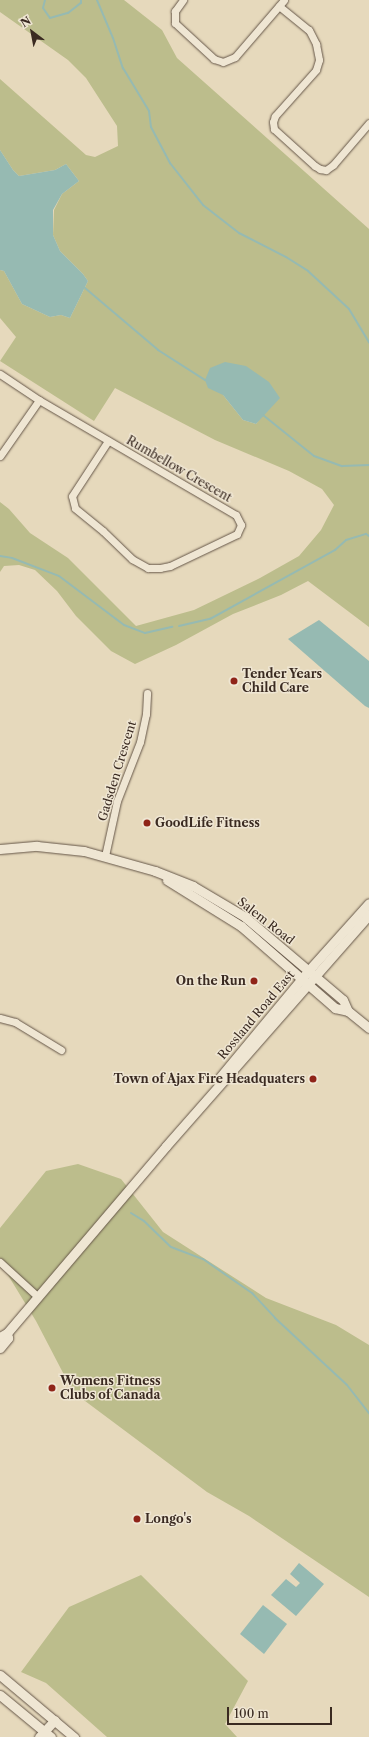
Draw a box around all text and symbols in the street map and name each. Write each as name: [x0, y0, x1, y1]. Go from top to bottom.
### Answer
north arrow: [12, 12, 52, 52]
text: N: [18, 13, 33, 30]
street label: Rumbellow Crescent: [124, 433, 234, 505]
place label: Tender Years Child Care: [242, 667, 323, 695]
marker: Tender Years Child Care: [229, 676, 239, 686]
street label: Gadsden Crescent: [95, 719, 139, 823]
place label: GoodLife Fitness: [155, 816, 260, 830]
marker: GoodLife Fitness: [142, 818, 152, 828]
street label: Salem Road: [235, 894, 297, 948]
street label: Rossland Road East: [215, 968, 297, 1062]
place label: On the Run: [176, 974, 246, 988]
marker: On the Run: [249, 976, 259, 986]
place label: Town of Ajax Fire Headquaters: [113, 1072, 305, 1086]
marker: Town of Ajax Fire Headquaters: [308, 1074, 318, 1084]
place label: Womens Fitness Clubs of Canada: [60, 1374, 161, 1402]
marker: Womens Fitness Clubs of Canada: [47, 1383, 57, 1393]
place label: Longo's: [145, 1512, 192, 1526]
marker: Longo's: [132, 1514, 142, 1524]
scale bar: [229, 1699, 334, 1725]
text: 100 m: [234, 1706, 269, 1721]

